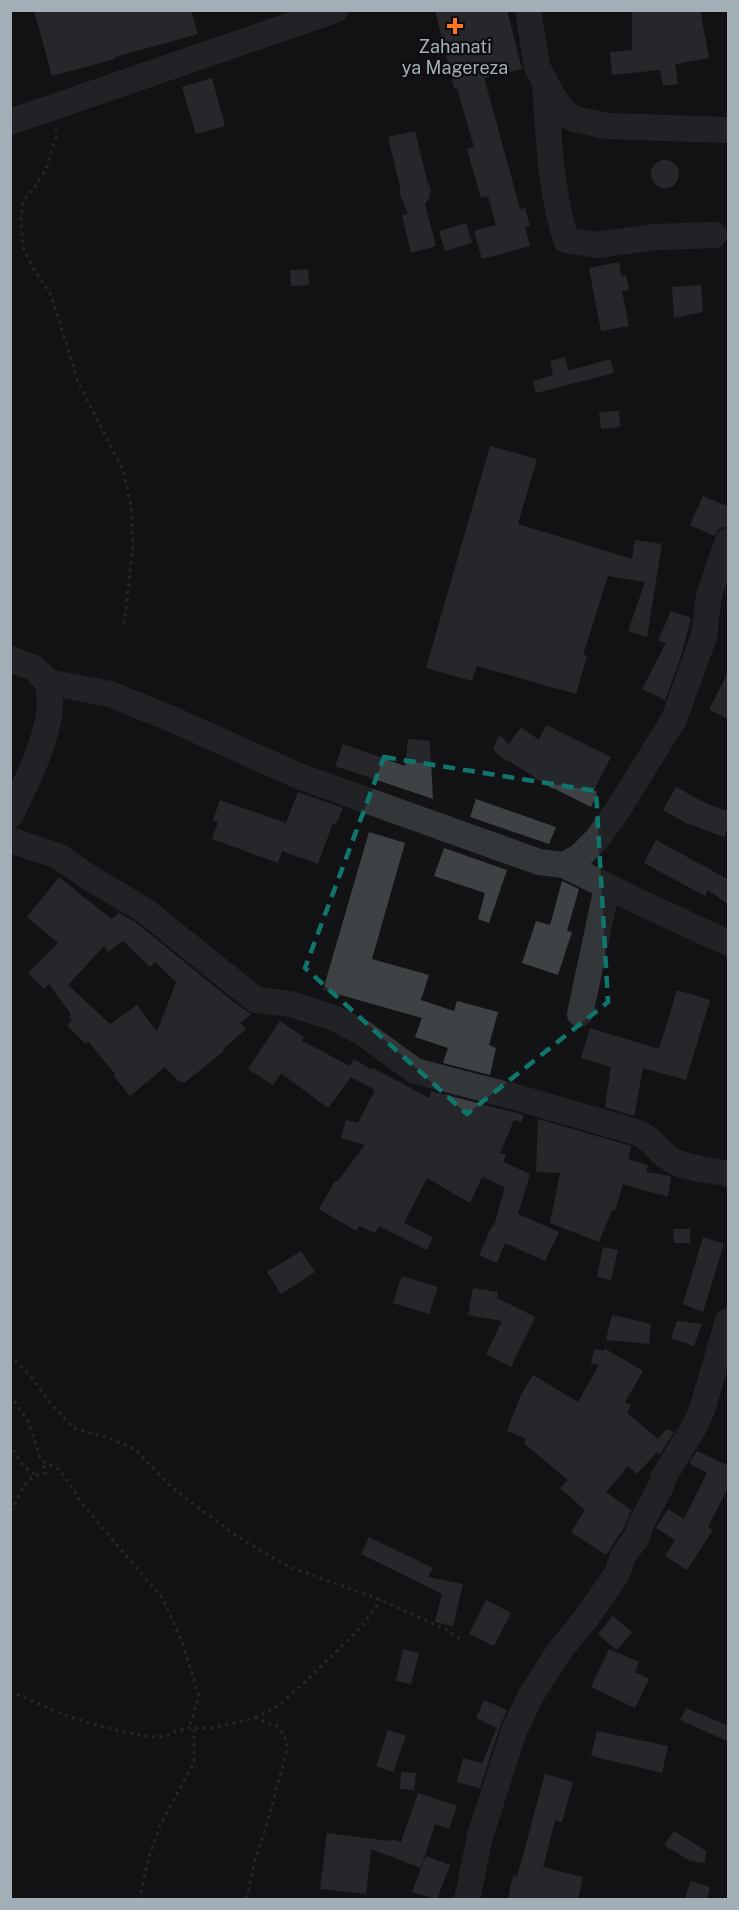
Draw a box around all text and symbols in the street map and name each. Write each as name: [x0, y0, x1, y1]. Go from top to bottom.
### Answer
marker: Zahanati ya Magereza: [448, 19, 462, 33]
place label: Zahanati ya Magereza: [402, 36, 508, 78]

